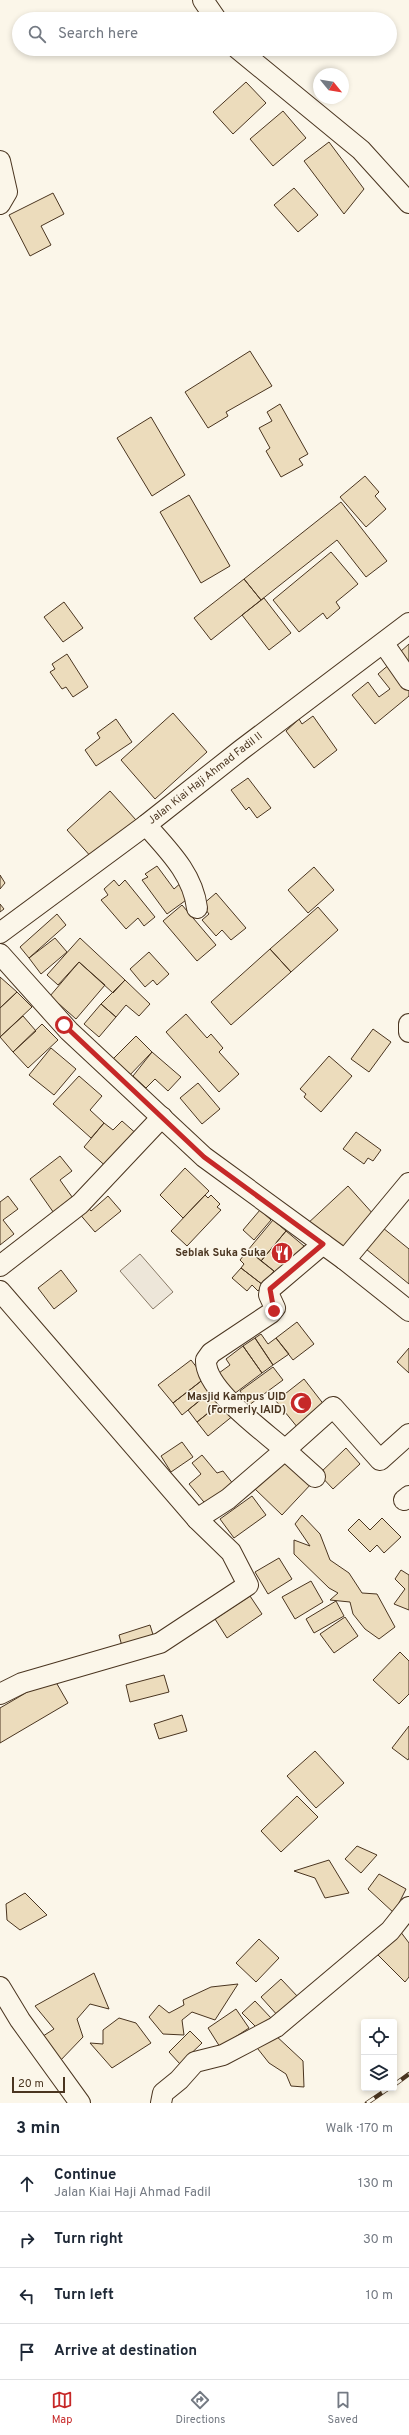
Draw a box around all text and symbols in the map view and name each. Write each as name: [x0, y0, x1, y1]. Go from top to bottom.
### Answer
search box: [12, 12, 397, 56]
icon: search: [26, 23, 48, 45]
text: Search here: [58, 25, 138, 44]
north arrow: [313, 68, 349, 104]
street label: Jalan Kiai Haji Ahmad Fadil II: [145, 729, 265, 828]
route start: [55, 1016, 73, 1034]
restaurant icon: Seblak Suka Suka: [269, 1240, 295, 1266]
place label: Seblak Suka Suka: [175, 1246, 266, 1260]
route end: [265, 1302, 283, 1320]
place label: Masjid Kampus UID (Formerly IAID): [187, 1390, 286, 1417]
mosque icon: Masjid Kampus UID (Formerly IAID): [288, 1390, 314, 1416]
map controls: [361, 2019, 397, 2091]
button: locate: [361, 2019, 397, 2055]
button: layers: [361, 2055, 397, 2091]
scale bar: [12, 2075, 65, 2094]
text: 20 m: [18, 2077, 44, 2091]
text: 3 min: [16, 2118, 60, 2140]
text: Walk · 170 m: [326, 2121, 393, 2137]
text: Continue: [54, 2166, 116, 2185]
icon: ahead: [16, 2173, 38, 2195]
text: 130 m: [358, 2176, 393, 2192]
text: Jalan Kiai Haji Ahmad Fadil: [54, 2185, 211, 2201]
icon: right: [16, 2229, 38, 2251]
text: Turn right: [54, 2230, 123, 2249]
text: 30 m: [363, 2232, 393, 2248]
icon: left: [16, 2285, 38, 2307]
text: Turn left: [54, 2286, 114, 2305]
text: 10 m: [366, 2288, 393, 2304]
icon: arrive: [16, 2341, 38, 2363]
text: Arrive at destination: [54, 2342, 197, 2361]
tab: Map: [51, 2389, 73, 2427]
tab: Directions: [175, 2389, 225, 2427]
tab: Saved: [328, 2389, 358, 2427]

